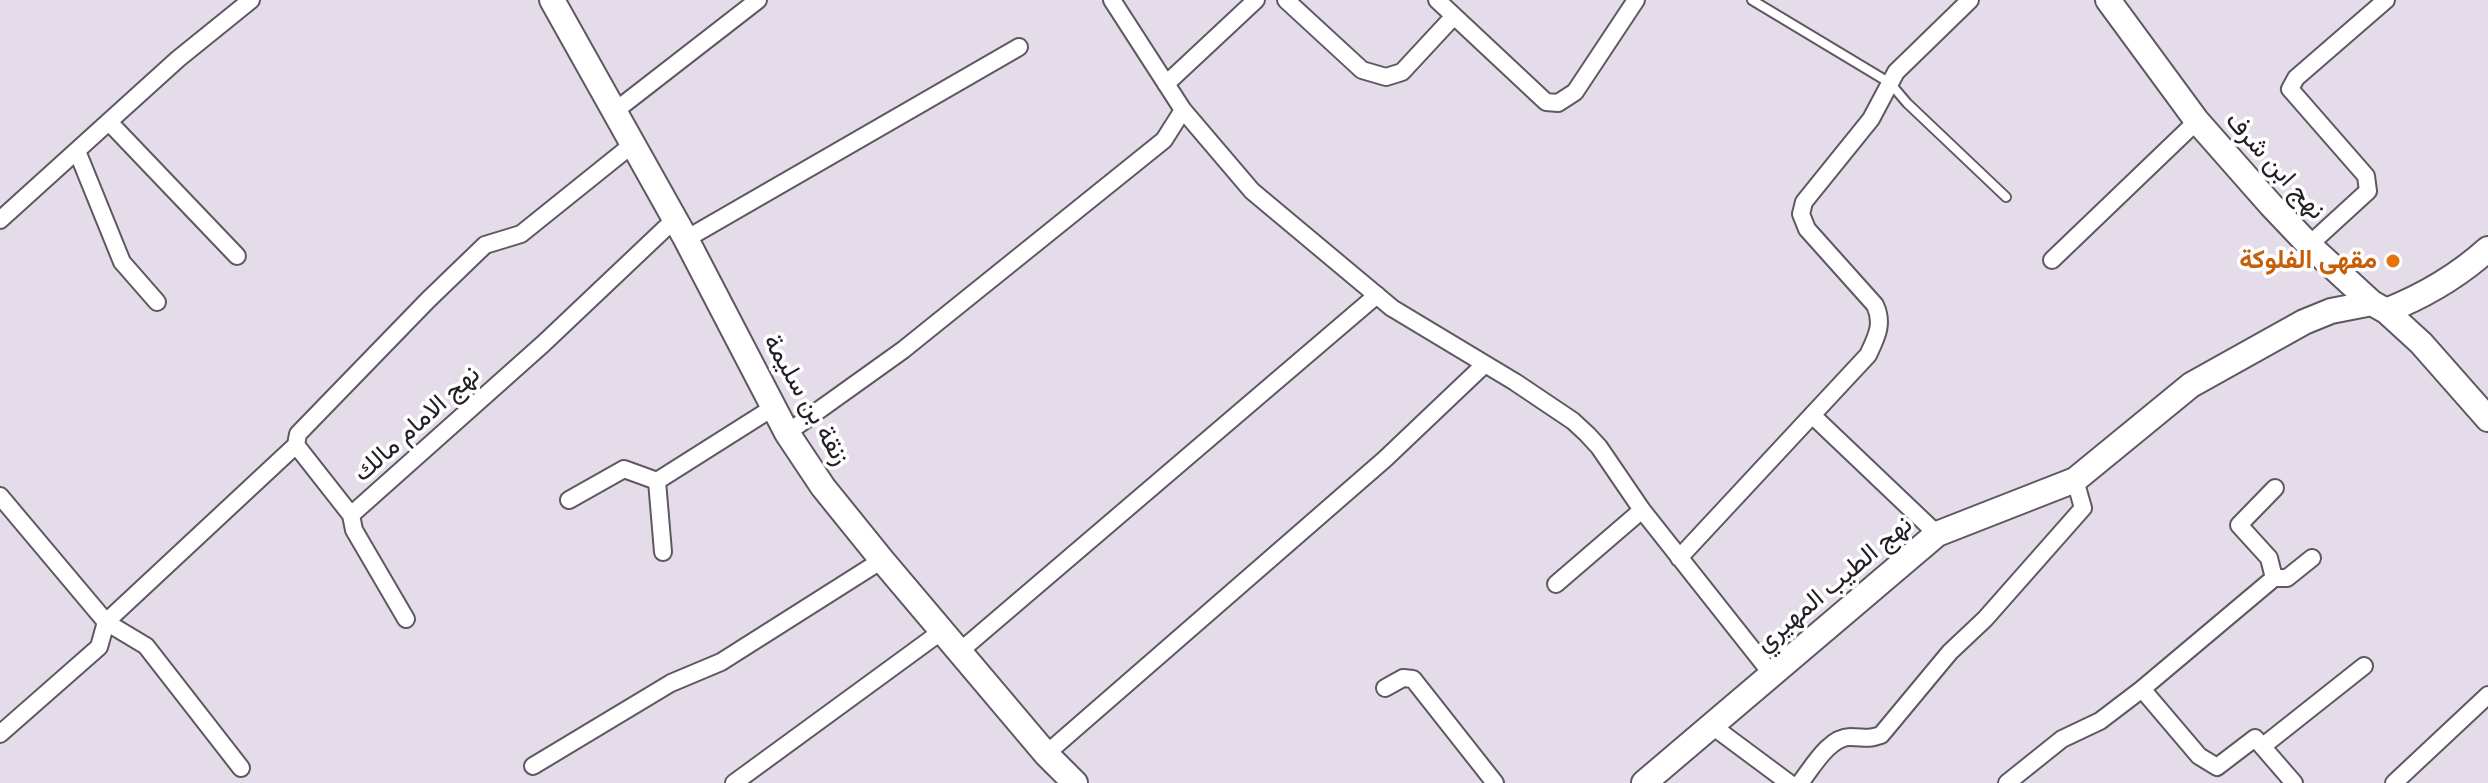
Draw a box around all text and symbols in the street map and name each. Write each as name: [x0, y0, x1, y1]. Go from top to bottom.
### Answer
street label: نهج ابن شرف: [2218, 106, 2332, 226]
place label: مقهى الفلوكة: [2239, 245, 2377, 277]
marker: مقهى الفلوكة: [2384, 252, 2402, 270]
street label: زنقة بن سليمة: [756, 329, 856, 471]
street label: نهج الامام مالك: [347, 359, 487, 489]
street label: نهج الطيب المهيري: [1749, 509, 1919, 659]

